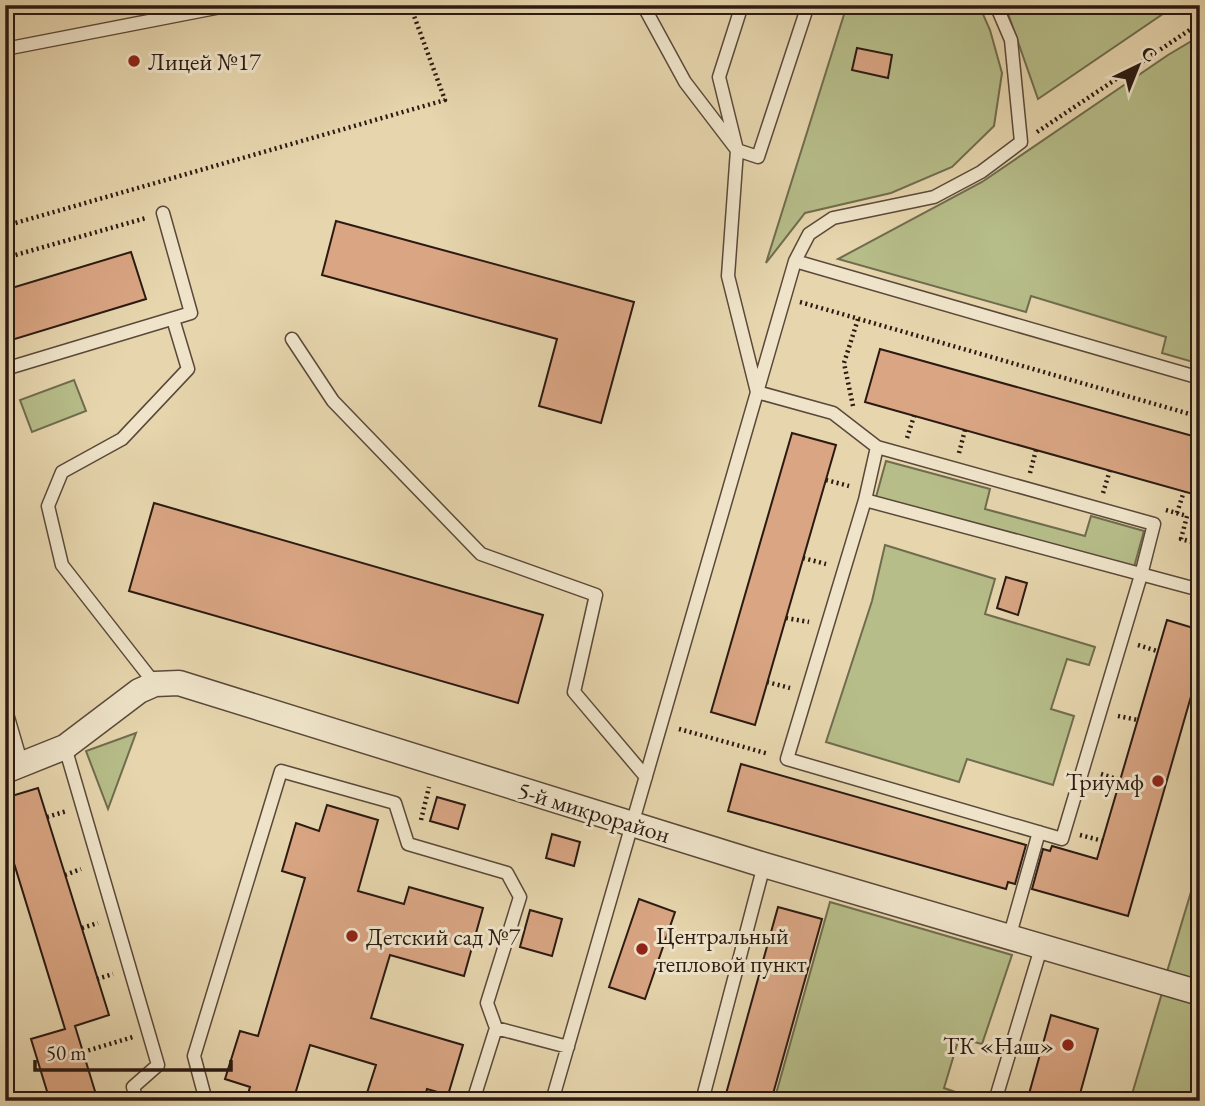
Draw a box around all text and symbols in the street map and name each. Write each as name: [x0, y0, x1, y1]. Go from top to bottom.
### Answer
north arrow: [1104, 32, 1174, 102]
text: С: [1136, 40, 1163, 68]
place label: Лицей №17: [148, 46, 261, 77]
marker: Лицей №17: [126, 53, 142, 69]
place label: Триумф: [1066, 766, 1144, 797]
marker: Триумф: [1150, 773, 1166, 789]
street label: 5-й микрорайон: [514, 774, 674, 850]
place label: Центральный тепловой пункт: [656, 920, 807, 979]
place label: Детский сад №7: [366, 921, 521, 952]
marker: Детский сад №7: [344, 928, 360, 944]
marker: Центральный тепловой пункт: [634, 941, 650, 957]
scale bar: [35, 1029, 231, 1073]
place label: ТК «Наш»: [943, 1030, 1054, 1061]
marker: ТК «Наш»: [1060, 1037, 1076, 1053]
text: 50 m: [46, 1039, 87, 1066]

